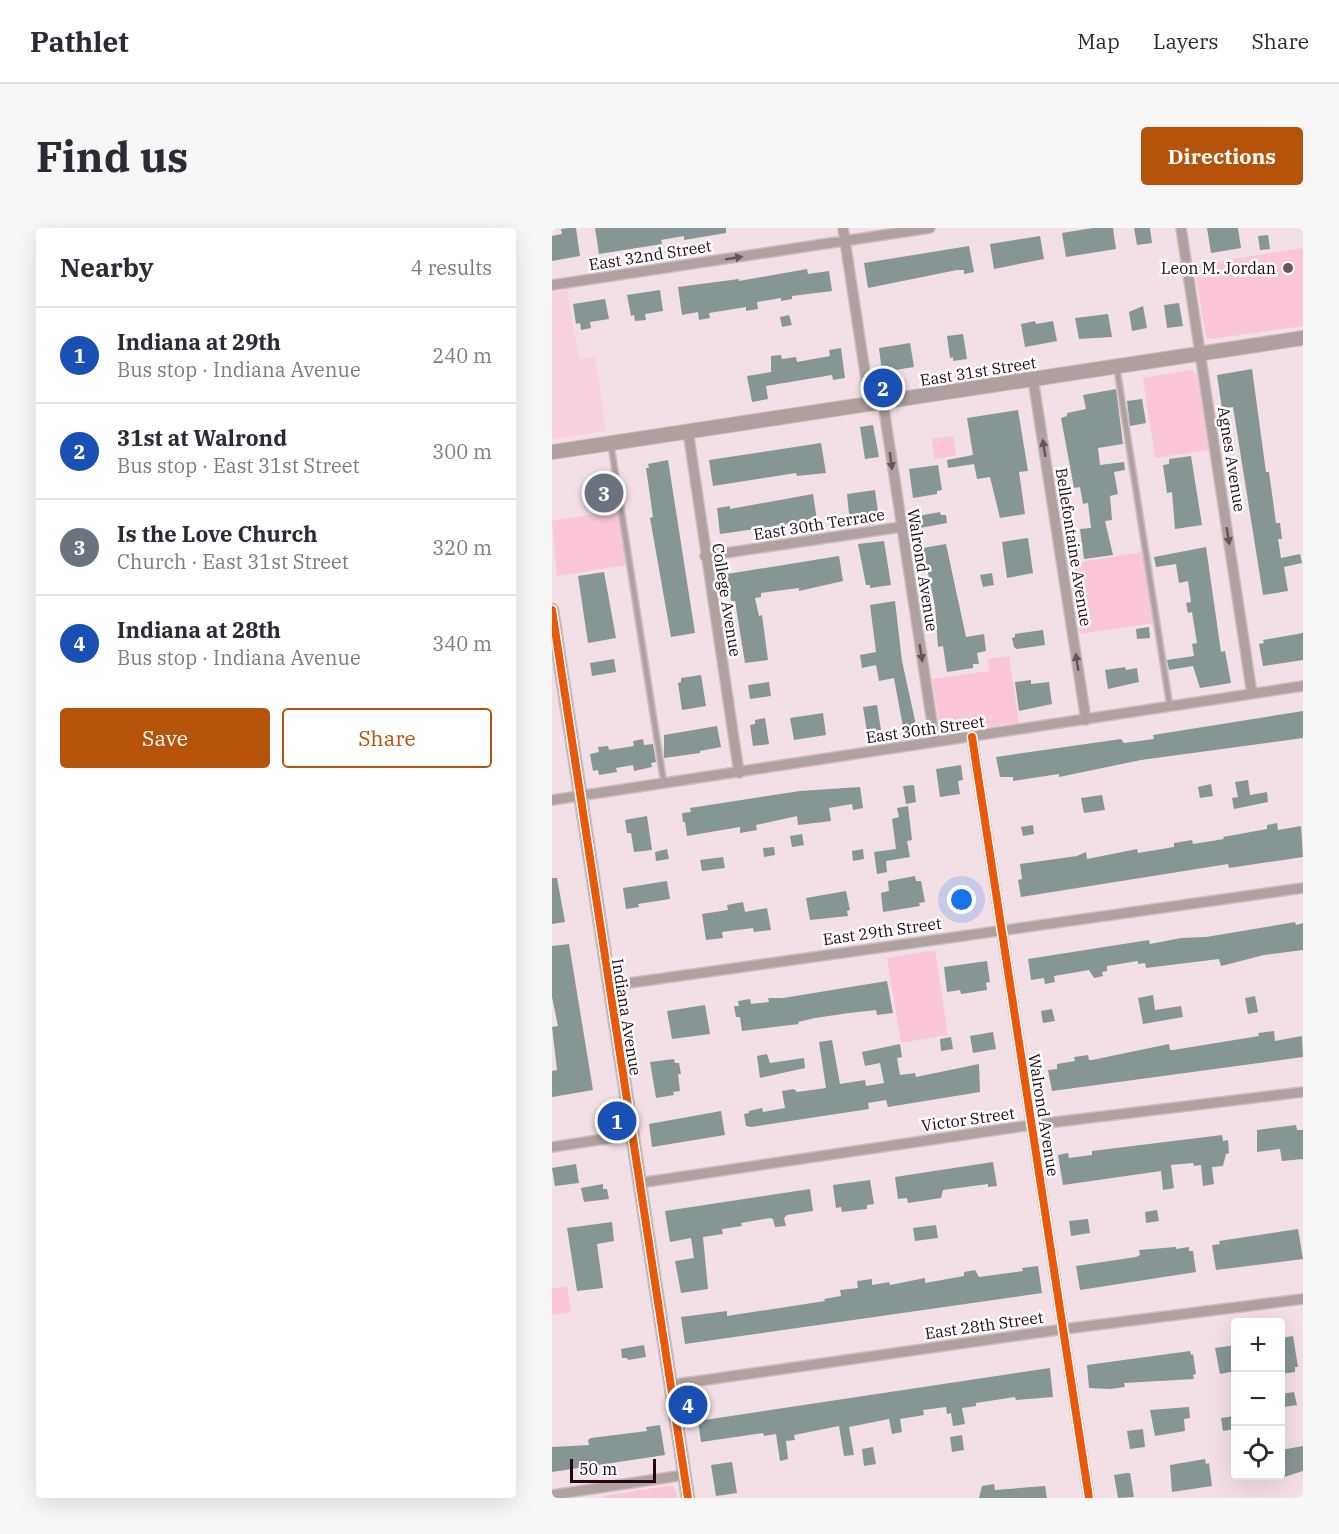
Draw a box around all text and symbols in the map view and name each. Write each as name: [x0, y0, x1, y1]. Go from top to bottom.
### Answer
text: Pathlet: [30, 23, 129, 60]
text: Map: [1077, 27, 1120, 55]
text: Layers: [1153, 27, 1219, 55]
text: Share: [1252, 27, 1309, 55]
button: Directions: [1141, 127, 1303, 185]
text: Find us: [36, 129, 188, 184]
street label: East 32nd Street: [587, 235, 713, 275]
text: Nearby: [60, 250, 154, 284]
one-way arrow: [725, 253, 744, 262]
text: 4 results: [411, 254, 492, 281]
place label: Leon M. Jordan: [1161, 258, 1276, 278]
marker: Leon M. Jordan: [1281, 261, 1295, 275]
text: Indiana at 29th: [117, 327, 281, 356]
text: 1: [74, 342, 86, 369]
text: 240 m: [432, 342, 492, 369]
street label: East 31st Street: [919, 352, 1038, 390]
text: Bus stop · Indiana Avenue: [117, 356, 361, 383]
pin: 2: [864, 366, 902, 410]
street label: Agnes Avenue: [1214, 405, 1250, 513]
text: 31st at Walrond: [117, 423, 287, 452]
text: 2: [74, 438, 86, 465]
text: 300 m: [432, 438, 492, 465]
one-way arrow: [1039, 439, 1048, 458]
one-way arrow: [887, 451, 896, 470]
text: Bus stop · East 31st Street: [117, 452, 360, 479]
street label: Bellefontaine Avenue: [1052, 466, 1096, 628]
pin: 3: [584, 470, 624, 516]
street label: East 30th Terrace: [752, 504, 886, 544]
street label: Walrond Avenue: [903, 507, 943, 633]
text: Is the Love Church: [117, 519, 318, 548]
one-way arrow: [1224, 527, 1233, 546]
text: 3: [74, 534, 86, 561]
text: 320 m: [432, 534, 492, 561]
street label: College Avenue: [708, 542, 746, 658]
text: Church · East 31st Street: [117, 548, 349, 575]
text: Indiana at 28th: [117, 615, 281, 644]
text: 4: [74, 630, 86, 657]
text: 340 m: [432, 630, 492, 657]
text: Bus stop · Indiana Avenue: [117, 644, 361, 671]
one-way arrow: [917, 644, 926, 663]
one-way arrow: [1072, 652, 1081, 671]
button: Save: [60, 708, 270, 768]
button: Share: [282, 708, 492, 768]
street label: East 30th Street: [864, 711, 986, 747]
your location: [947, 885, 976, 914]
street label: East 29th Street: [821, 913, 943, 949]
street label: Indiana Avenue: [608, 957, 646, 1077]
street label: Walrond Avenue: [1024, 1052, 1064, 1178]
pin: 1: [598, 1098, 636, 1144]
street label: Victor Street: [920, 1103, 1016, 1135]
street label: East 28th Street: [923, 1307, 1045, 1343]
map controls: [1231, 1318, 1285, 1480]
button: +: [1231, 1318, 1285, 1372]
button: −: [1231, 1372, 1285, 1426]
pin: 4: [668, 1382, 708, 1428]
button: locate: [1231, 1426, 1285, 1480]
scale bar: [570, 1456, 656, 1484]
text: 50 m: [579, 1459, 617, 1479]

